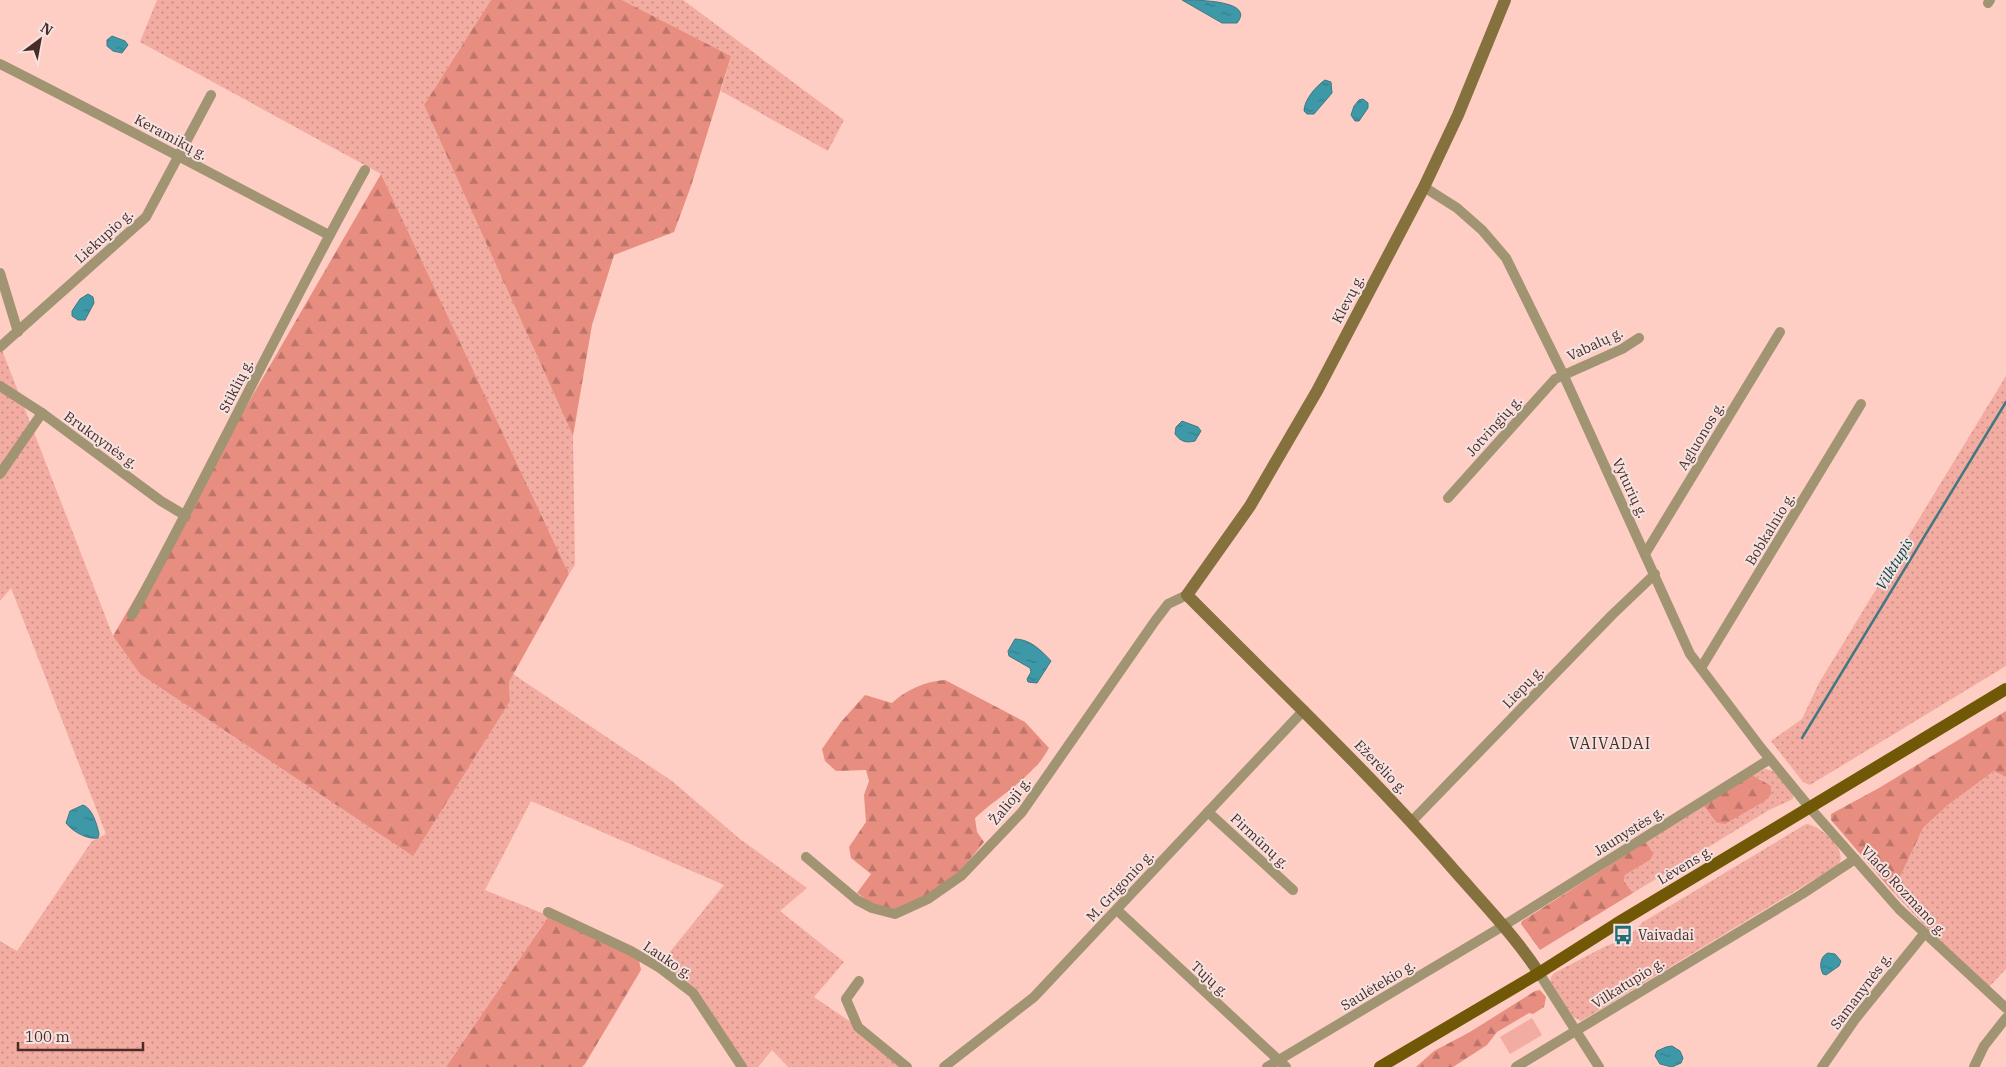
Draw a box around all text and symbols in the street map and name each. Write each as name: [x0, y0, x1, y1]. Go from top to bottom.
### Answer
north arrow: [15, 15, 65, 65]
text: N: [37, 18, 56, 40]
street label: Keramikų g.: [131, 110, 211, 164]
street label: Liekupio g.: [71, 205, 137, 267]
street label: Klevų g.: [1328, 272, 1368, 326]
street label: Vabalų g.: [1564, 323, 1626, 365]
street label: Stiklių g.: [215, 356, 257, 416]
street label: Jotvingių g.: [1462, 392, 1526, 460]
street label: Agluonos g.: [1674, 399, 1728, 473]
street label: Bruknynės g.: [61, 407, 141, 473]
street label: Vyturių g.: [1608, 455, 1652, 521]
street label: Bobkalnio g.: [1741, 489, 1799, 569]
water label: Vilktupis: [1871, 534, 1917, 593]
street label: Liepų g.: [1498, 662, 1548, 712]
district label: VAIVADAI: [1569, 733, 1651, 753]
street label: Ežerėlio g.: [1351, 736, 1411, 798]
street label: Žalioji g.: [985, 773, 1035, 829]
street label: Jaunystės g.: [1591, 802, 1667, 860]
street label: Pirmūnų g.: [1227, 809, 1293, 873]
street label: Lėvens g.: [1654, 842, 1716, 888]
street label: Vlado Rozmano g.: [1857, 842, 1951, 940]
street label: M. Grigonio g.: [1082, 846, 1158, 926]
bus stop icon: Vaivadai: [1612, 924, 1634, 946]
place label: Vaivadai: [1638, 926, 1694, 944]
street label: Lauko g.: [640, 937, 696, 983]
street label: Samanynės g.: [1826, 949, 1896, 1033]
street label: Vilkatupio g.: [1588, 953, 1668, 1013]
street label: Saulėtekio g.: [1337, 956, 1419, 1014]
street label: Tujų g.: [1187, 957, 1233, 1001]
scale bar: [18, 1020, 142, 1052]
text: 100 m: [25, 1027, 70, 1046]

